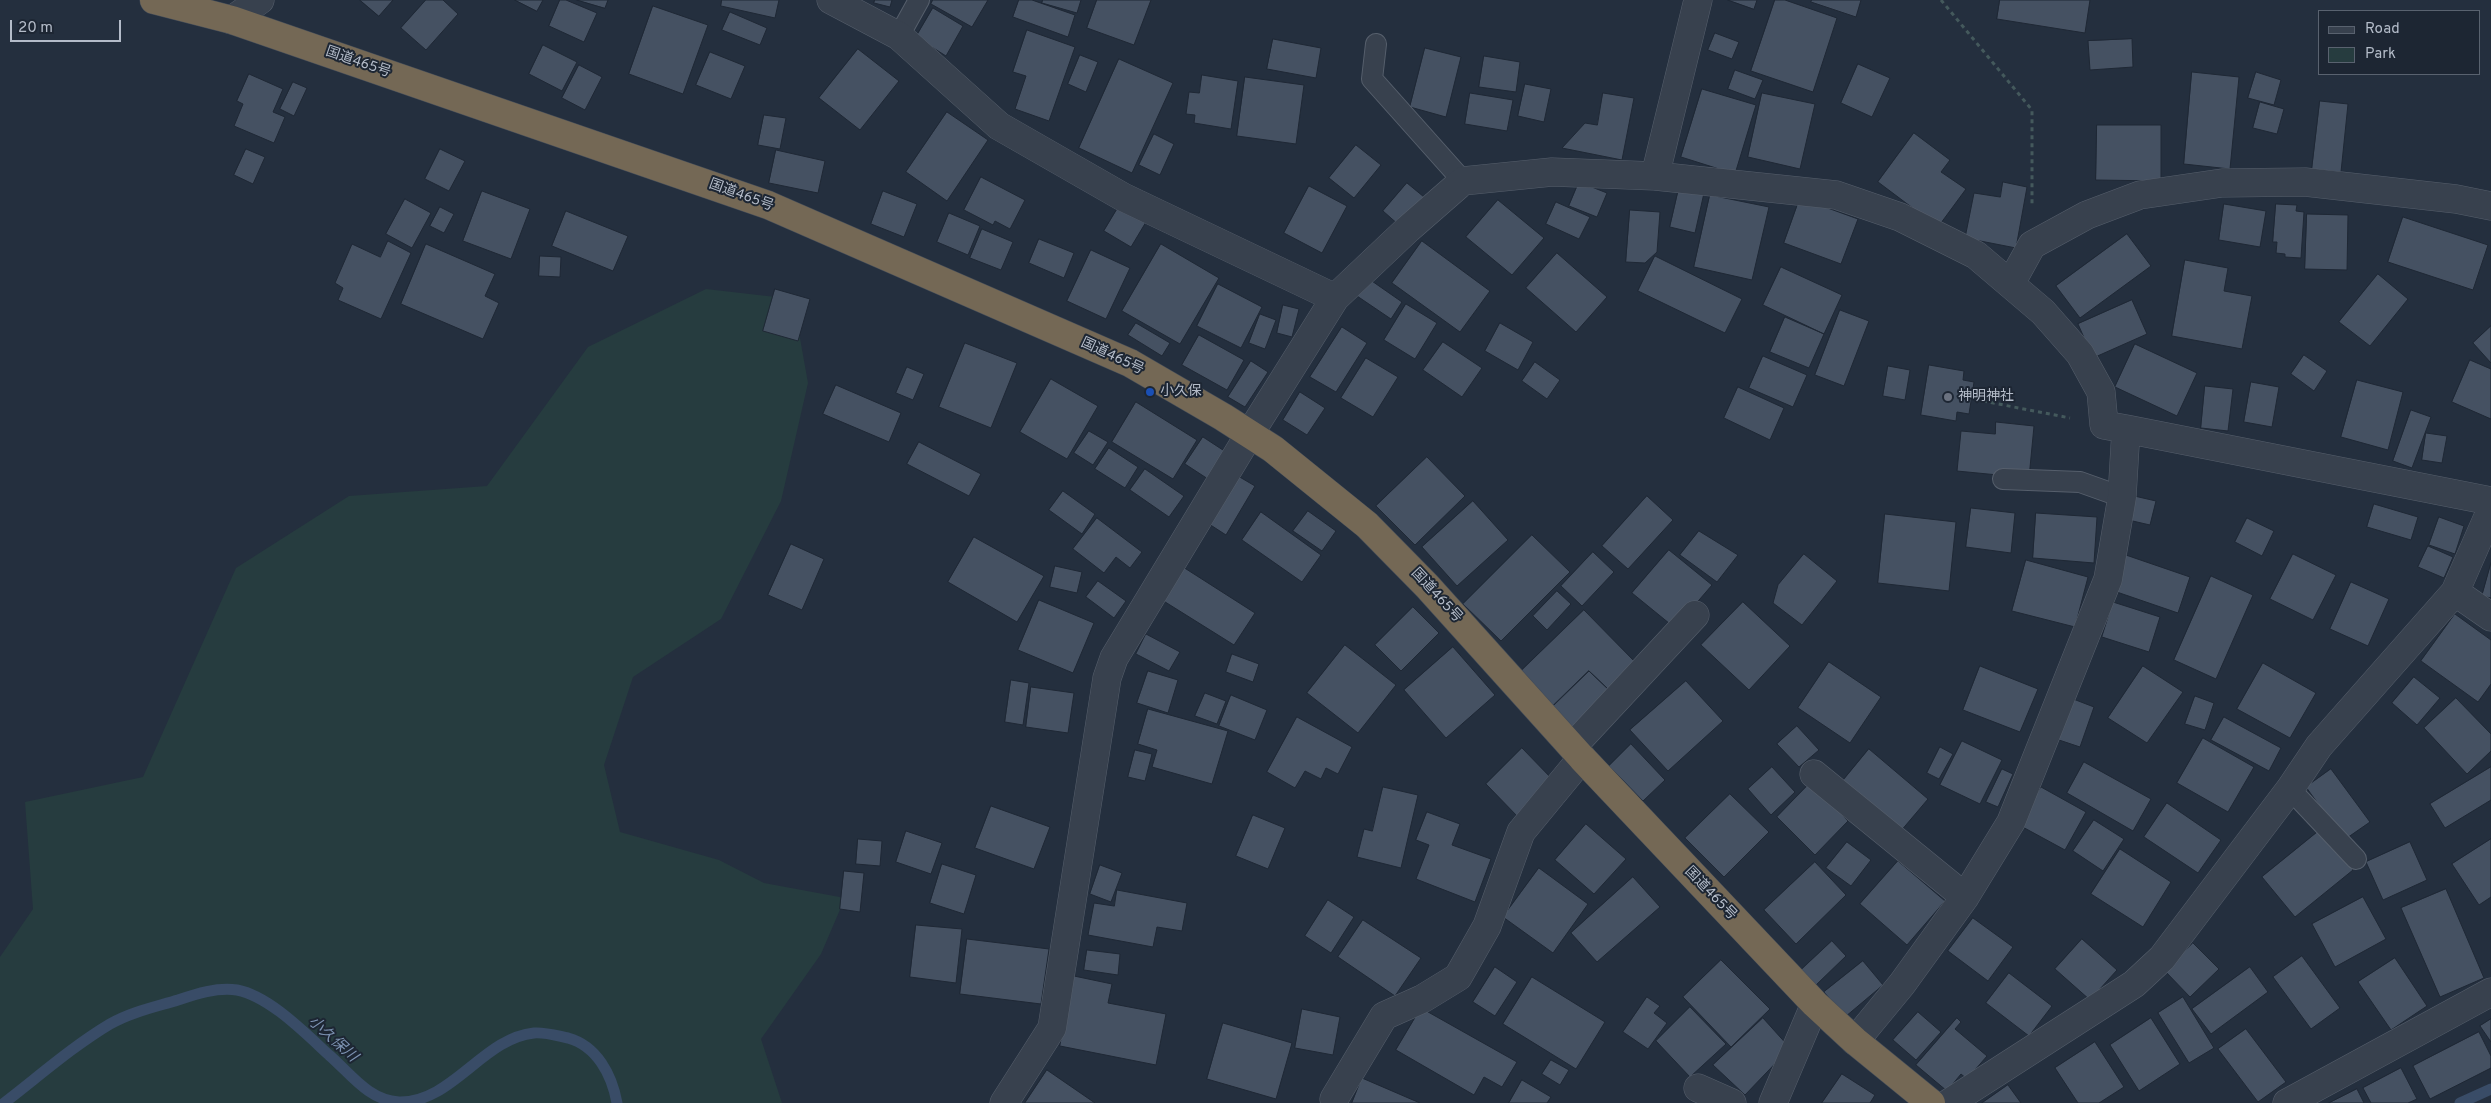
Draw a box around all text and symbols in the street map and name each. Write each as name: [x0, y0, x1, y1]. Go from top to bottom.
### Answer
scale bar: [12, 10, 124, 42]
legend: [2318, 10, 2481, 75]
text: 20 m: [18, 19, 53, 38]
text: Road: [2365, 20, 2400, 39]
street label: 国道465号: [323, 44, 393, 82]
text: Park: [2365, 45, 2396, 64]
street label: 国道465号: [706, 177, 776, 215]
street label: 国道465号: [1078, 335, 1146, 379]
place label: 小久保: [1160, 384, 1202, 400]
marker: 小久保: [1144, 386, 1156, 398]
place label: 神明神社: [1958, 389, 2014, 405]
marker: 神明神社: [1942, 391, 1954, 403]
street label: 国道465号: [1407, 565, 1465, 627]
street label: 国道465号: [1680, 864, 1740, 924]
water label: 小久保川: [304, 1013, 360, 1067]

